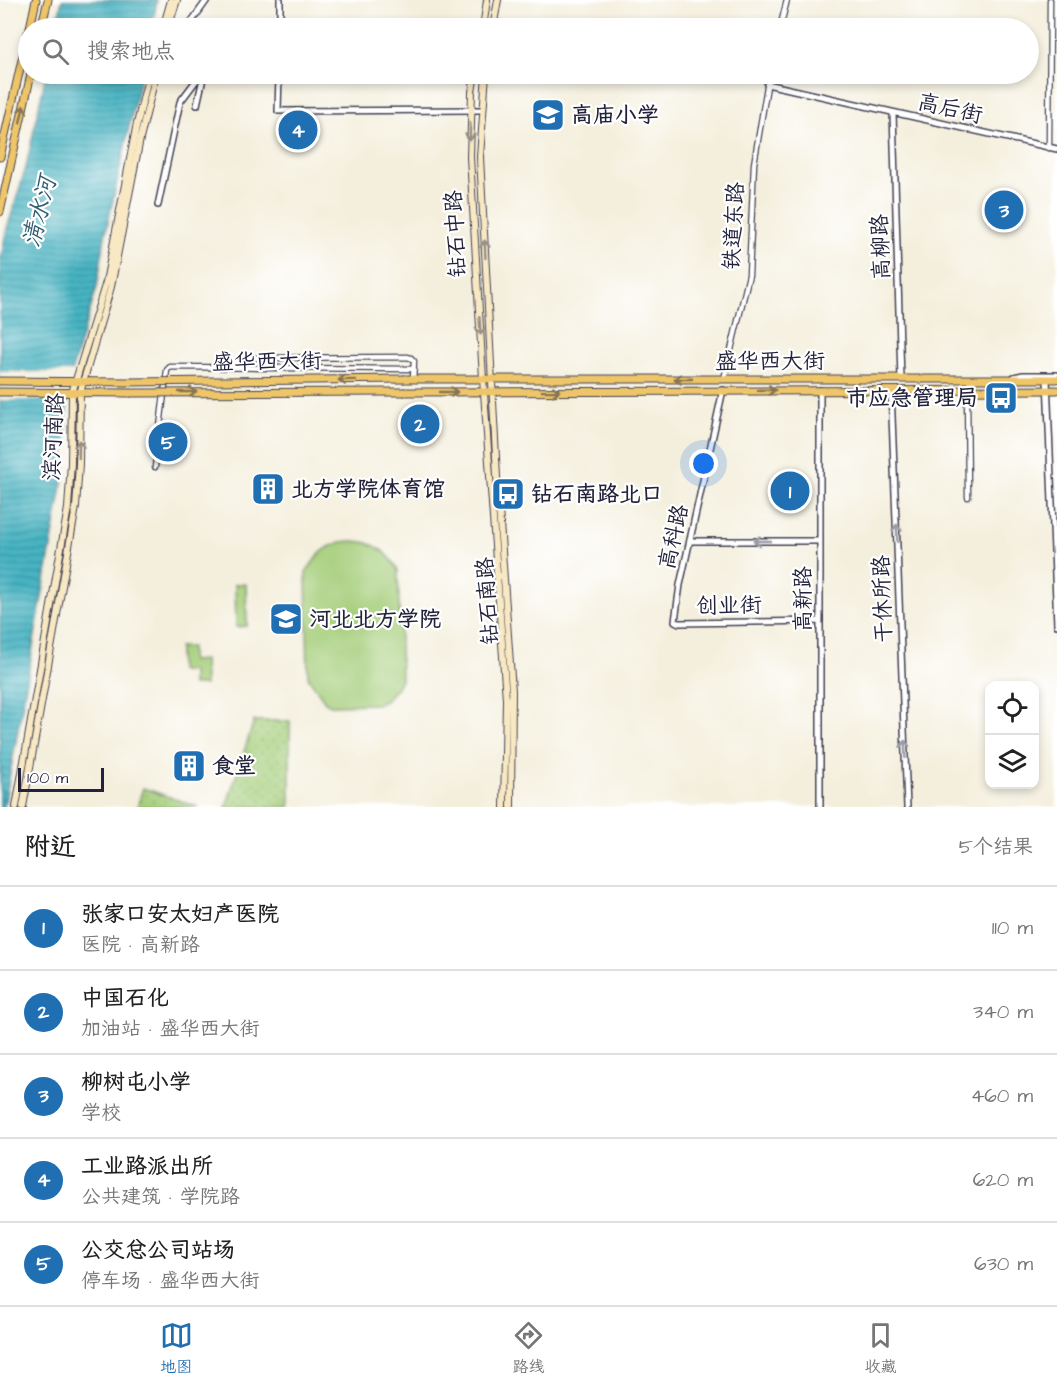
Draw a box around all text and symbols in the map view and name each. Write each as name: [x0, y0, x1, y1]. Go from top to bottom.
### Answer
search box: [18, 18, 1039, 84]
icon: search: [39, 35, 72, 68]
text: 搜索地点: [87, 36, 175, 67]
street label: 高后街: [914, 86, 986, 132]
school or university icon: 高庙小学: [530, 97, 566, 133]
place label: 高庙小学: [571, 100, 659, 131]
one-way arrow: [17, 104, 29, 123]
pin: 4: [278, 108, 318, 152]
one-way arrow: [465, 121, 476, 141]
water label: 清水河: [15, 169, 66, 251]
street label: 铁道东路: [716, 181, 752, 271]
pin: 3: [984, 188, 1024, 232]
street label: 钻石中路: [438, 189, 474, 279]
street label: 高柳路: [864, 213, 898, 281]
one-way arrow: [479, 240, 490, 260]
one-way arrow: [474, 316, 485, 336]
street label: 盛华西大街: [212, 346, 322, 378]
street label: 盛华西大街: [715, 346, 825, 377]
one-way arrow: [674, 373, 694, 385]
one-way arrow: [337, 374, 357, 386]
bus stop icon: 市应急管理局: [983, 380, 1019, 416]
place label: 市应急管理局: [846, 383, 978, 414]
one-way arrow: [757, 384, 777, 396]
one-way arrow: [541, 385, 561, 397]
one-way arrow: [438, 386, 458, 398]
one-way arrow: [178, 387, 198, 398]
street label: 滨河南路: [36, 392, 72, 482]
pin: 2: [400, 402, 440, 446]
pin: 5: [148, 420, 188, 464]
one-way arrow: [73, 440, 85, 460]
your location: [689, 449, 718, 478]
pin: 1: [770, 468, 810, 514]
building icon: 北方学院体育馆: [250, 471, 286, 507]
place label: 北方学院体育馆: [291, 474, 445, 505]
bus stop icon: 钻石南路北口: [490, 476, 526, 512]
place label: 钻石南路北口: [531, 479, 663, 510]
street label: 高科路: [651, 501, 697, 573]
one-way arrow: [891, 523, 902, 543]
one-way arrow: [752, 535, 772, 547]
street label: 干休所路: [866, 554, 900, 644]
street label: 钻石南路: [469, 556, 507, 646]
street label: 高新路: [788, 566, 819, 632]
street label: 创业街: [696, 590, 762, 622]
school or university icon: 河北北方学院: [268, 601, 304, 637]
place label: 河北北方学院: [309, 604, 441, 635]
map controls: [985, 681, 1039, 789]
button: locate: [985, 681, 1039, 735]
button: layers: [985, 735, 1039, 789]
one-way arrow: [900, 739, 911, 759]
building icon: 食堂: [171, 748, 207, 784]
place label: 食堂: [212, 751, 256, 782]
scale bar: [18, 765, 104, 792]
text: 100 m: [27, 767, 68, 789]
text: 附近: [24, 829, 76, 865]
text: 5个结果: [959, 833, 1033, 861]
text: 张家口安太妇产医院: [81, 899, 279, 930]
text: 1: [42, 914, 45, 942]
text: 110 m: [992, 914, 1033, 942]
text: 医院 · 高新路: [81, 931, 200, 959]
text: 中国石化: [81, 983, 169, 1014]
text: 2: [38, 998, 49, 1026]
text: 340 m: [973, 998, 1033, 1026]
text: 加油站 · 盛华西大街: [81, 1015, 260, 1043]
text: 柳树屯小学: [81, 1067, 191, 1098]
text: 3: [38, 1082, 49, 1110]
text: 460 m: [971, 1082, 1033, 1110]
text: 学校: [81, 1099, 121, 1127]
text: 工业路派出所: [81, 1151, 213, 1182]
text: 4: [37, 1166, 50, 1194]
text: 620 m: [973, 1166, 1033, 1194]
text: 公共建筑 · 学院路: [81, 1183, 240, 1211]
text: 公交总公司站场: [81, 1235, 235, 1266]
text: 5: [36, 1250, 51, 1278]
text: 630 m: [974, 1250, 1033, 1278]
text: 停车场 · 盛华西大街: [81, 1267, 260, 1295]
tab: 地图: [160, 1319, 193, 1378]
tab: 路线: [512, 1319, 545, 1378]
tab: 收藏: [864, 1319, 897, 1378]

